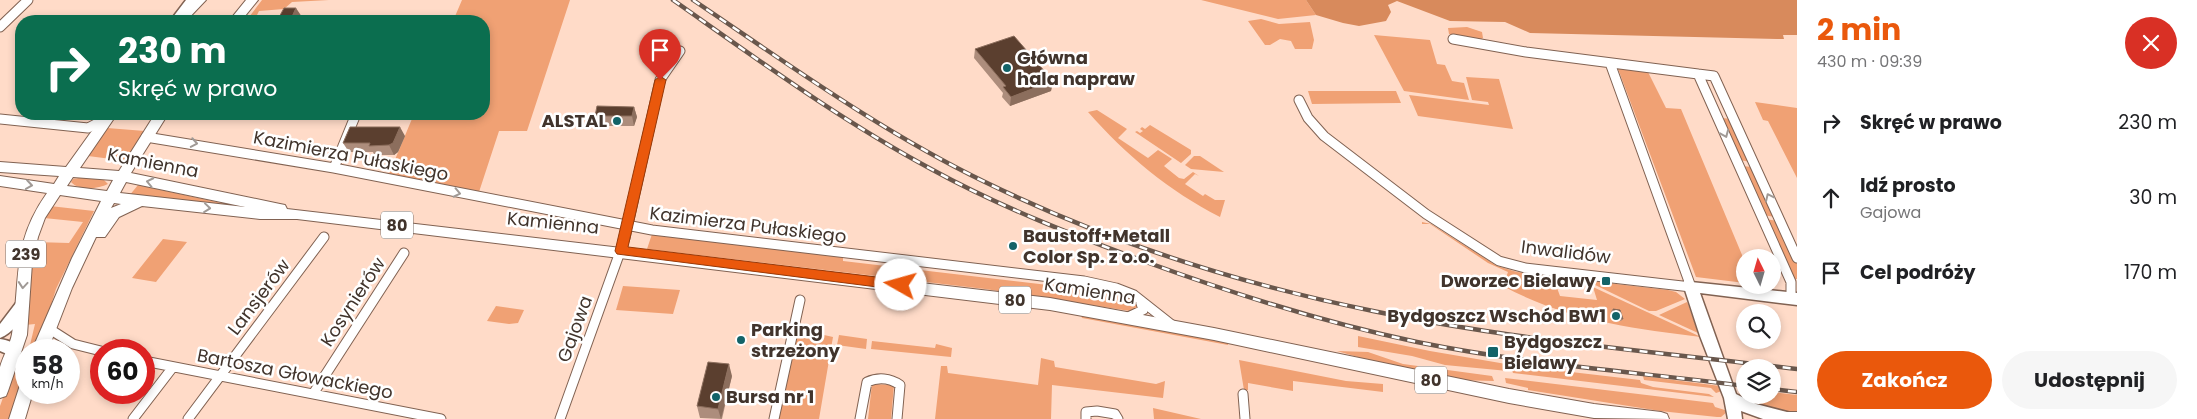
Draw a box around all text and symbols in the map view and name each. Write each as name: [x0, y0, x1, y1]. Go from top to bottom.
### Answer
text: 2 min: [1817, 8, 1901, 51]
button: close: [2125, 17, 2177, 69]
text: 230 m: [118, 26, 226, 75]
pin: [639, 29, 681, 80]
icon: right: [35, 35, 100, 100]
icon: arrive: [646, 36, 674, 64]
place label: Główna hala napraw: [1017, 45, 1135, 91]
text: 430 m · 09:39: [1817, 50, 1922, 73]
marker: Główna hala napraw: [1001, 62, 1013, 74]
text: Skręć w prawo: [118, 73, 277, 104]
place label: ALSTAL: [542, 108, 607, 133]
icon: right: [1817, 109, 1845, 137]
text: Skręć w prawo: [1860, 109, 2002, 136]
text: 230 m: [2118, 109, 2177, 136]
marker: ALSTAL: [611, 115, 623, 127]
street label: Kazimierza Pułaskiego: [251, 124, 451, 187]
one-way arrow: [1719, 129, 1730, 138]
one-way arrow: [190, 138, 198, 148]
street label: Kamienna: [105, 141, 201, 184]
text: Idź prosto: [1860, 172, 1956, 199]
one-way arrow: [146, 177, 155, 188]
one-way arrow: [24, 180, 33, 190]
icon: ahead: [1817, 184, 1845, 212]
text: 30 m: [2129, 184, 2177, 211]
one-way arrow: [453, 187, 461, 198]
one-way arrow: [1765, 193, 1776, 202]
street label: Kazimierza Pułaskiego: [648, 200, 848, 249]
text: Gajowa: [1860, 201, 1921, 224]
one-way arrow: [203, 202, 211, 213]
street label: Kamienna: [506, 205, 600, 240]
road number: 80: [381, 212, 413, 238]
place label: Baustoff+Metall Color Sp. z o.o.: [1023, 223, 1170, 269]
street label: Inwalidów: [1520, 234, 1613, 269]
road number: 239: [6, 240, 46, 268]
marker: Baustoff+Metall Color Sp. z o.o.: [1007, 240, 1019, 252]
north arrow: [1736, 249, 1781, 294]
map controls: [1736, 249, 1781, 404]
street label: Kosynierów: [314, 252, 391, 351]
street label: Lansjerów: [222, 253, 296, 340]
position arrow: [874, 258, 926, 310]
icon: arrive: [1817, 259, 1845, 287]
text: Cel podróży: [1860, 259, 1975, 286]
text: 170 m: [2124, 259, 2177, 286]
place label: Dworzec Bielawy: [1441, 268, 1597, 293]
street label: Kamienna: [1043, 271, 1138, 310]
marker: Dworzec Bielawy: [1600, 275, 1612, 287]
one-way arrow: [18, 281, 29, 289]
road number: 80: [999, 286, 1031, 314]
street label: Gajowa: [551, 292, 598, 366]
place label: Bydgoszcz Wschód BW1: [1387, 303, 1606, 328]
button: search: [1736, 304, 1781, 349]
marker: Bydgoszcz Wschód BW1: [1610, 310, 1622, 322]
place label: Parking strzeżony: [751, 317, 841, 363]
place label: Bydgoszcz Bielawy: [1504, 329, 1602, 375]
marker: Parking strzeżony: [735, 334, 747, 346]
speed limit sign: 60: [90, 339, 155, 404]
street label: Bartosza Głowackiego: [195, 342, 395, 405]
marker: Bydgoszcz Bielawy: [1486, 345, 1500, 359]
text: 58: [31, 348, 64, 383]
button: Zakończ: [1817, 351, 1992, 409]
button: Udostępnij: [2002, 351, 2177, 409]
button: layers: [1736, 359, 1781, 404]
road number: 80: [1415, 366, 1447, 394]
text: km/h: [32, 375, 63, 392]
place label: Bursa nr 1: [726, 384, 814, 409]
marker: Bursa nr 1: [710, 391, 722, 403]

